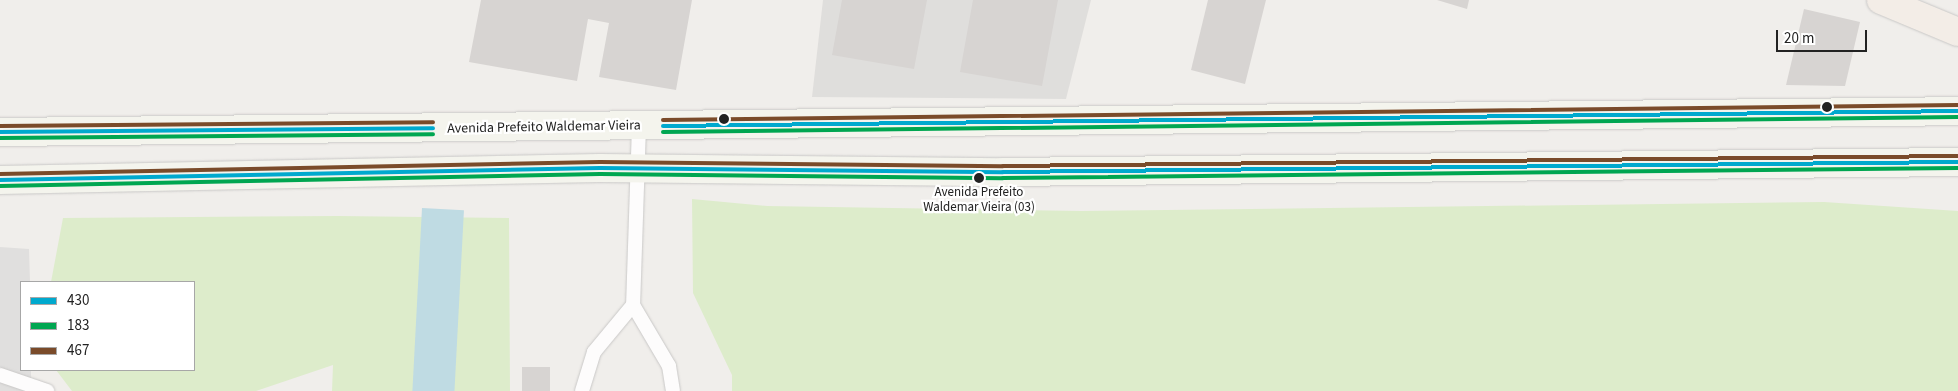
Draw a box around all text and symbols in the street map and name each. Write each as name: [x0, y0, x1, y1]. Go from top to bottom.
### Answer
scale bar: [1778, 20, 1869, 52]
text: 20 m: [1784, 28, 1814, 49]
unlabelled marker: [1822, 102, 1832, 112]
unlabelled marker: [719, 114, 729, 124]
street label: Avenida Prefeito Waldemar Vieira: [447, 117, 641, 137]
marker: Avenida Prefeito Waldemar Vieira (03): [974, 173, 984, 183]
place label: Avenida Prefeito Waldemar Vieira (03): [923, 185, 1035, 216]
legend: [20, 281, 195, 371]
text: 430: [67, 290, 89, 311]
text: 183: [67, 315, 89, 336]
text: 467: [67, 340, 89, 361]

